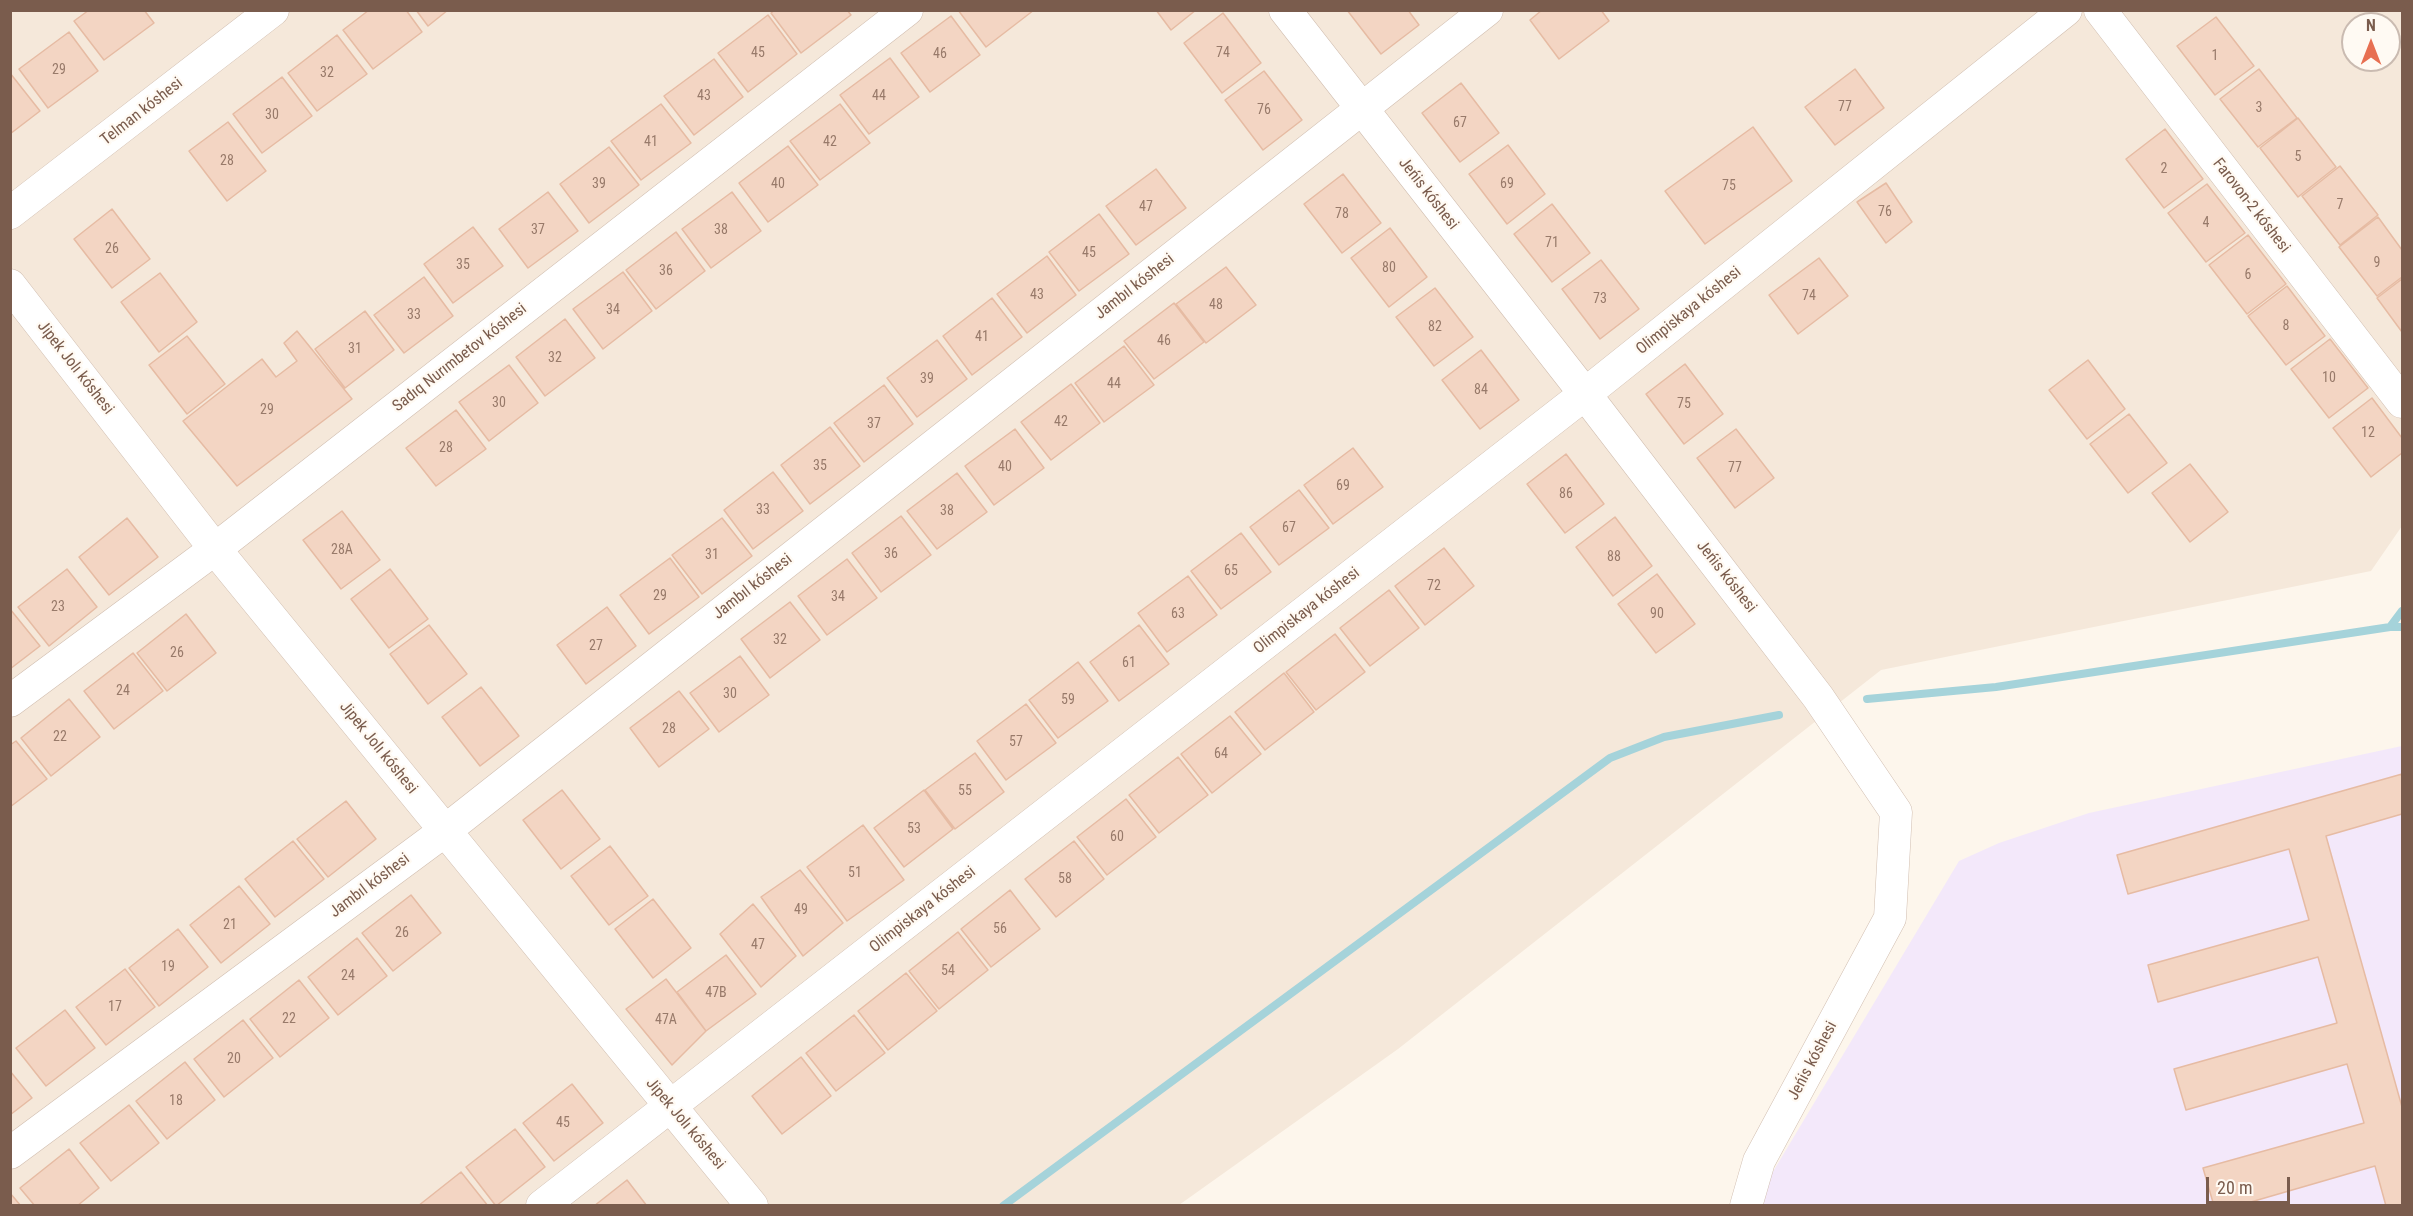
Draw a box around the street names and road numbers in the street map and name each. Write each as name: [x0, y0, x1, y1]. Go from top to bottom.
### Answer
street label: Telman kóshesi: [97, 74, 187, 150]
street label: Jeńis kóshesi: [1394, 154, 1462, 234]
street label: Farovon-2 kóshesi: [2208, 155, 2294, 257]
street label: Jambıl kóshesi: [1092, 250, 1178, 324]
street label: Olimpiskaya kóshesi: [1633, 263, 1745, 359]
street label: Sadıq Nurımbetov kóshesi: [389, 300, 531, 416]
street label: Jipek Jolı kóshesi: [33, 317, 117, 419]
street label: Jeńis kóshesi: [1692, 537, 1760, 617]
street label: Jambıl kóshesi: [710, 550, 796, 624]
street label: Olimpiskaya kóshesi: [1250, 564, 1364, 658]
street label: Jipek Jolı kóshesi: [335, 698, 421, 798]
street label: Jambıl kóshesi: [326, 850, 414, 922]
street label: Olimpiskaya kóshesi: [866, 863, 980, 957]
street label: Jeńis kóshesi: [1784, 1018, 1842, 1104]
street label: Jipek Jolı kóshesi: [641, 1074, 729, 1174]

